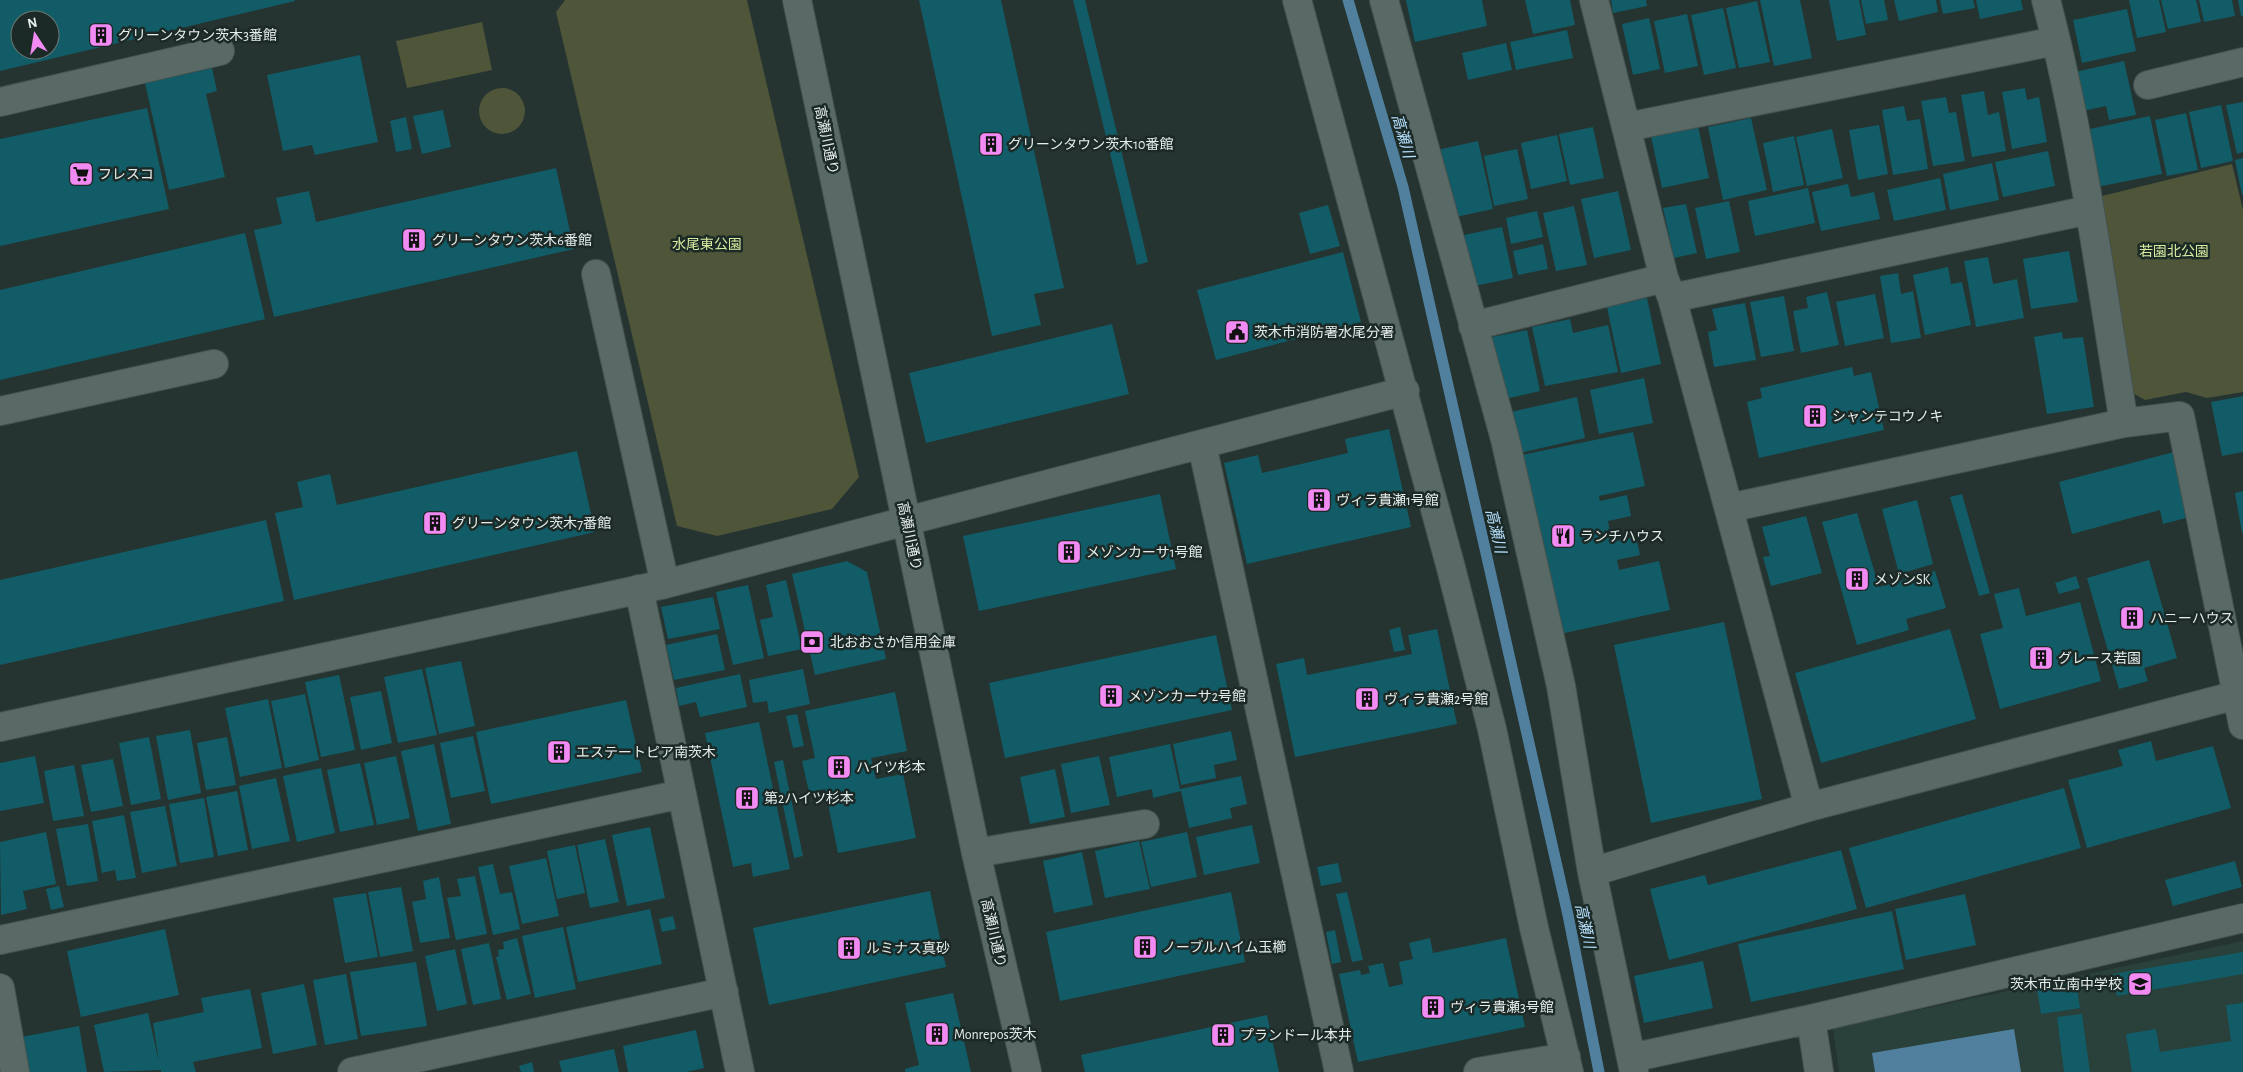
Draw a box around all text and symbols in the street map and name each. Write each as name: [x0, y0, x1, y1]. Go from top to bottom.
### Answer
north arrow: [10, 10, 60, 60]
text: N: [26, 15, 39, 31]
building icon: グリーンタウン茨木3番館: [88, 22, 114, 48]
place label: グリーンタウン茨木3番館: [118, 28, 277, 43]
street label: 高瀬川通り: [812, 104, 841, 176]
water label: 高瀬川: [1389, 112, 1417, 162]
building icon: グリーンタウン茨木10番館: [978, 131, 1004, 157]
place label: グリーンタウン茨木10番館: [1008, 137, 1174, 152]
supermarket icon: フレスコ: [68, 161, 94, 187]
place label: フレスコ: [98, 168, 154, 182]
building icon: グリーンタウン茨木6番館: [401, 227, 427, 253]
place label: グリーンタウン茨木6番館: [432, 233, 592, 248]
park label: 水尾東公園: [672, 237, 742, 252]
park label: 若園北公園: [2139, 243, 2209, 259]
public building icon: 茨木市消防署水尾分署: [1224, 319, 1250, 345]
place label: 茨木市消防署水尾分署: [1254, 325, 1394, 340]
building icon: シャンテコウノキ: [1802, 403, 1828, 429]
place label: シャンテコウノキ: [1832, 409, 1943, 424]
building icon: ヴィラ貴瀬1号館: [1306, 487, 1332, 513]
place label: ヴィラ貴瀬1号館: [1336, 493, 1439, 508]
street label: 高瀬川通り: [895, 500, 924, 572]
water label: 高瀬川: [1483, 507, 1509, 557]
building icon: グリーンタウン茨木7番館: [422, 510, 448, 536]
place label: グリーンタウン茨木7番館: [452, 516, 611, 531]
restaurant icon: ランチハウス: [1550, 523, 1576, 549]
place label: ランチハウス: [1580, 530, 1664, 544]
building icon: メゾンカーサ1号館: [1056, 539, 1082, 565]
place label: メゾンカーサ1号館: [1086, 545, 1203, 560]
building icon: メゾンSK: [1844, 566, 1870, 592]
place label: メゾンSK: [1874, 572, 1931, 587]
building icon: ハニーハウス: [2119, 605, 2145, 631]
place label: ハニーハウス: [2150, 612, 2234, 626]
bank icon: 北おおさか信用金庫: [799, 629, 825, 655]
place label: 北おおさか信用金庫: [830, 634, 956, 650]
building icon: グレース若園: [2028, 645, 2054, 671]
place label: グレース若園: [2058, 651, 2141, 666]
building icon: メゾンカーサ2号館: [1098, 683, 1124, 709]
building icon: ヴィラ貴瀬2号館: [1354, 686, 1380, 712]
place label: メゾンカーサ2号館: [1128, 689, 1246, 704]
place label: ヴィラ貴瀬2号館: [1384, 692, 1488, 707]
building icon: エステートピア南茨木: [546, 739, 572, 765]
place label: エステートピア南茨木: [576, 745, 716, 760]
building icon: ハイツ杉本: [826, 754, 852, 780]
place label: ハイツ杉本: [856, 760, 926, 775]
building icon: 第2ハイツ杉本: [734, 785, 760, 811]
place label: 第2ハイツ杉本: [764, 790, 854, 806]
street label: 高瀬川通り: [978, 897, 1009, 969]
water label: 高瀬川: [1572, 902, 1598, 952]
building icon: ノーブルハイム玉櫛: [1132, 934, 1158, 960]
building icon: ルミナス真砂: [836, 935, 862, 961]
place label: ノーブルハイム玉櫛: [1162, 939, 1287, 955]
place label: ルミナス真砂: [866, 941, 950, 956]
school or university icon: 茨木市立南中学校: [2127, 971, 2153, 997]
place label: 茨木市立南中学校: [2010, 977, 2122, 992]
building icon: ヴィラ貴瀬3号館: [1420, 994, 1446, 1020]
place label: ヴィラ貴瀬3号館: [1450, 1000, 1554, 1015]
building icon: Monrepos茨木: [924, 1021, 950, 1047]
building icon: プランドール本井: [1210, 1022, 1236, 1048]
place label: Monrepos茨木: [954, 1027, 1037, 1042]
place label: プランドール本井: [1240, 1027, 1352, 1043]

